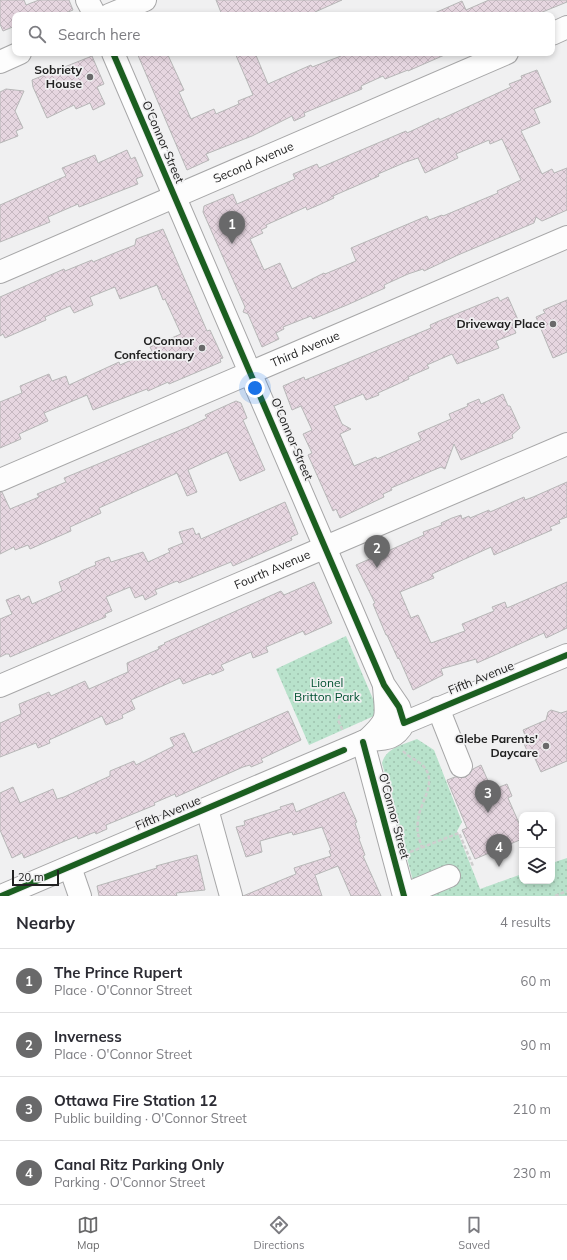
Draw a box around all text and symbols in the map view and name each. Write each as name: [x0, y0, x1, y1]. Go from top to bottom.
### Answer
search box: [12, 12, 555, 56]
icon: search: [26, 23, 48, 45]
text: Search here: [58, 25, 140, 44]
place label: Sobriety House: [34, 62, 82, 91]
marker: Sobriety House: [85, 72, 95, 82]
street label: O'Connor Street: [139, 98, 188, 185]
street label: Second Avenue: [211, 138, 296, 186]
pin: 1: [219, 211, 245, 244]
place label: Driveway Place: [456, 316, 545, 331]
marker: Driveway Place: [548, 319, 558, 329]
street label: Third Avenue: [268, 327, 342, 370]
place label: OConnor Confectionary: [114, 333, 194, 362]
marker: OConnor Confectionary: [197, 343, 207, 353]
your location: [245, 378, 265, 398]
street label: O'Connor Street: [268, 395, 317, 482]
pin: 2: [364, 535, 390, 568]
street label: Fourth Avenue: [232, 547, 312, 592]
street label: Fifth Avenue: [446, 658, 516, 698]
park label: Lionel Britton Park: [294, 675, 361, 704]
place label: Glebe Parents' Daycare: [455, 731, 538, 760]
marker: Glebe Parents' Daycare: [541, 741, 551, 751]
street label: O'Connor Street: [376, 771, 413, 860]
pin: 3: [475, 780, 501, 813]
street label: Fifth Avenue: [133, 792, 203, 833]
map controls: [519, 812, 555, 884]
button: locate: [519, 812, 555, 848]
pin: 4: [486, 834, 512, 867]
button: layers: [519, 848, 555, 884]
scale bar: [12, 868, 59, 887]
text: 20 m: [18, 870, 44, 884]
text: Nearby: [16, 912, 75, 933]
text: 4 results: [500, 914, 551, 930]
text: The Prince Rupert: [54, 963, 182, 982]
text: 1: [25, 973, 33, 989]
text: 60 m: [521, 973, 551, 989]
text: Place · O'Connor Street: [54, 982, 192, 998]
text: Inverness: [54, 1027, 122, 1046]
text: 2: [25, 1037, 33, 1053]
text: 90 m: [521, 1037, 551, 1053]
text: Place · O'Connor Street: [54, 1046, 192, 1062]
text: Ottawa Fire Station 12: [54, 1091, 217, 1110]
text: 3: [25, 1101, 33, 1117]
text: 210 m: [513, 1101, 551, 1117]
text: Public building · O'Connor Street: [54, 1110, 247, 1126]
text: Canal Ritz Parking Only: [54, 1155, 224, 1174]
text: 4: [25, 1165, 33, 1181]
text: 230 m: [513, 1165, 551, 1181]
text: Parking · O'Connor Street: [54, 1174, 205, 1190]
tab: Map: [77, 1214, 100, 1252]
tab: Directions: [254, 1214, 304, 1252]
tab: Saved: [458, 1214, 490, 1252]

